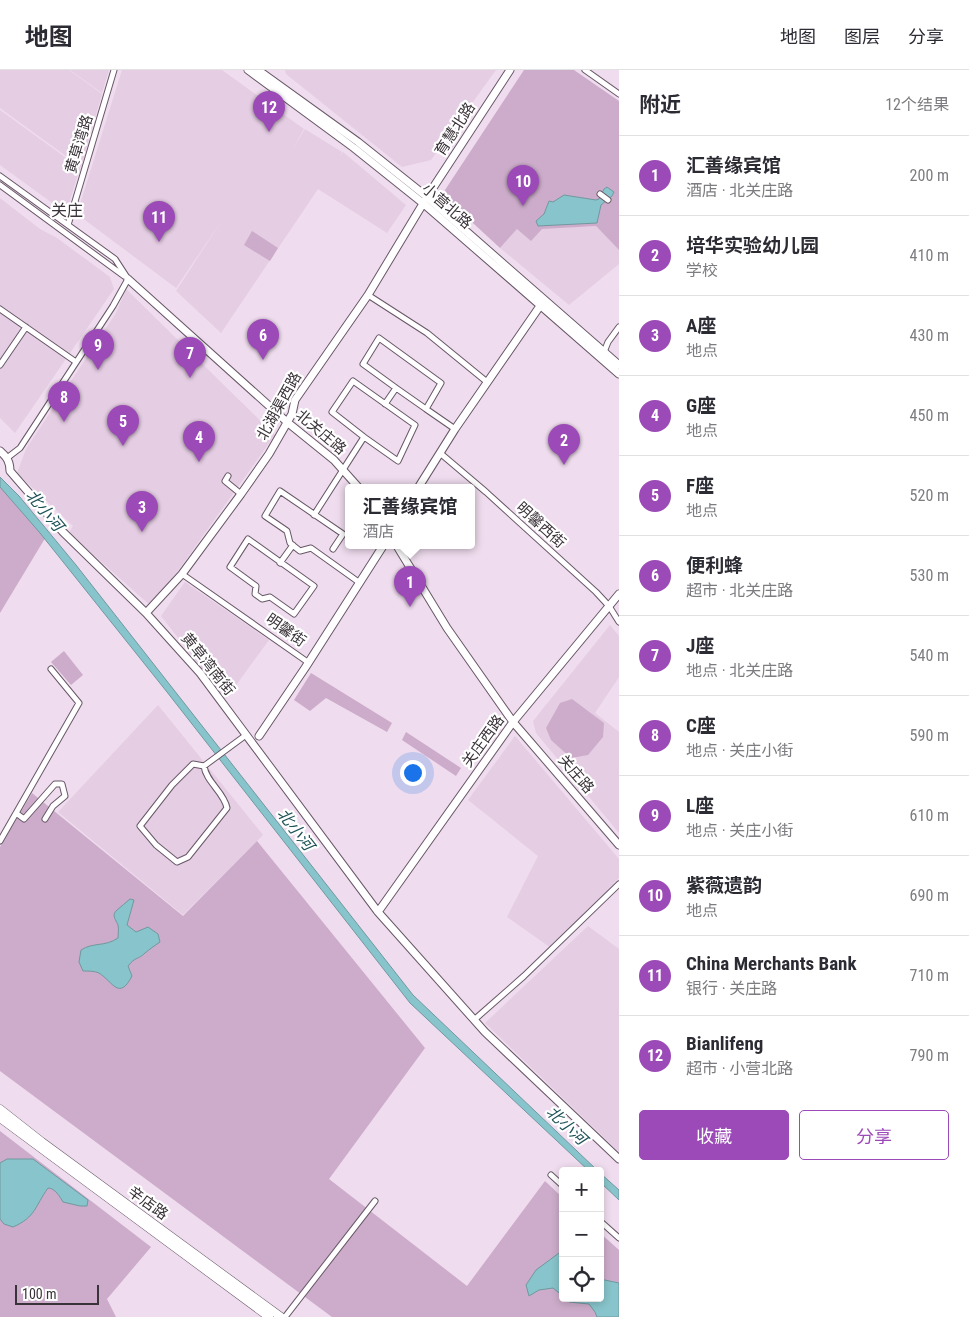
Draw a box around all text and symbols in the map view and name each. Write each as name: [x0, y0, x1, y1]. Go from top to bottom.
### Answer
text: 地图: [25, 23, 73, 51]
text: 地图: [780, 26, 816, 47]
text: 图层: [844, 26, 880, 47]
text: 分享: [908, 26, 944, 47]
pin: 12: [253, 91, 285, 132]
text: 附近: [639, 93, 681, 117]
text: 12个结果: [885, 95, 949, 114]
street label: 育慧北路: [431, 99, 479, 159]
street label: 黄草湾路: [62, 113, 96, 175]
text: 汇善缘宾馆: [686, 154, 781, 177]
pin: 10: [507, 165, 539, 206]
text: 1: [651, 166, 659, 185]
text: 200 m: [910, 166, 949, 185]
street label: 小营北路: [418, 180, 476, 232]
text: 酒店 · 北关庄路: [686, 181, 793, 200]
district label: 关庄: [51, 201, 83, 220]
pin: 11: [143, 201, 175, 242]
text: 培华实验幼儿园: [686, 234, 819, 257]
text: 2: [651, 246, 659, 265]
text: 410 m: [910, 246, 949, 265]
text: 学校: [686, 261, 718, 280]
text: A座: [686, 314, 716, 337]
pin: 6: [247, 319, 279, 360]
text: 3: [651, 326, 659, 345]
text: 430 m: [910, 326, 949, 345]
pin: 9: [82, 329, 114, 370]
pin: 7: [174, 337, 206, 378]
text: 地点: [686, 341, 718, 360]
street label: 北湖渠西路: [253, 369, 305, 443]
pin: 8: [48, 381, 80, 422]
text: G座: [686, 394, 716, 417]
pin: 5: [107, 405, 139, 446]
street label: 北关庄路: [292, 406, 350, 458]
text: 4: [651, 406, 659, 425]
text: 450 m: [910, 406, 949, 425]
pin: 4: [183, 421, 215, 462]
text: 地点: [686, 421, 718, 440]
pin: 2: [548, 424, 580, 465]
text: F座: [686, 474, 714, 497]
popup: [345, 484, 475, 549]
water label: 北小河: [22, 486, 69, 537]
text: 5: [651, 486, 659, 505]
text: 520 m: [910, 486, 949, 505]
pin: 3: [126, 491, 158, 532]
text: 汇善缘宾馆: [362, 495, 458, 518]
street label: 明馨西街: [513, 498, 569, 552]
text: 地点: [686, 501, 718, 520]
text: 酒店: [362, 522, 395, 541]
text: 便利蜂: [686, 554, 743, 577]
pin: 1: [394, 566, 426, 607]
text: 6: [651, 566, 659, 585]
text: 530 m: [910, 566, 949, 585]
text: 超市 · 北关庄路: [686, 581, 793, 600]
street label: 明馨街: [262, 610, 310, 650]
street label: 黄草湾南街: [177, 629, 239, 699]
text: J座: [686, 634, 714, 657]
text: 7: [651, 646, 659, 665]
text: 540 m: [910, 646, 949, 665]
text: 地点 · 北关庄路: [686, 661, 793, 680]
street label: 关庄西路: [458, 711, 508, 771]
text: C座: [686, 714, 716, 737]
text: 8: [651, 726, 659, 745]
text: 590 m: [910, 726, 949, 745]
text: 地点 · 关庄小街: [686, 741, 793, 760]
street label: 关庄路: [554, 751, 598, 797]
your location: [400, 760, 426, 786]
text: L座: [686, 794, 714, 817]
water label: 北小河: [273, 805, 320, 856]
text: 9: [651, 806, 659, 825]
text: 610 m: [910, 806, 949, 825]
text: 地点 · 关庄小街: [686, 821, 793, 840]
text: 紫薇遗韵: [686, 874, 762, 897]
text: 10: [647, 886, 663, 905]
text: 690 m: [910, 886, 949, 905]
text: 地点: [686, 901, 718, 920]
text: China Merchants Bank: [686, 952, 857, 975]
text: 11: [647, 966, 663, 985]
text: 710 m: [910, 966, 949, 985]
text: 银行 · 关庄路: [686, 979, 777, 998]
text: Bianlifeng: [686, 1032, 763, 1055]
text: 12: [647, 1046, 663, 1065]
text: 790 m: [910, 1046, 949, 1065]
text: 超市 · 小营北路: [686, 1059, 793, 1078]
water label: 北小河: [543, 1102, 593, 1151]
button: 收藏: [639, 1110, 789, 1160]
button: 分享: [799, 1110, 949, 1160]
map controls: [559, 1167, 604, 1302]
button: +: [559, 1167, 604, 1212]
street label: 辛店路: [125, 1182, 171, 1224]
button: −: [559, 1212, 604, 1257]
button: locate: [559, 1257, 604, 1302]
scale bar: [15, 1282, 99, 1305]
text: 100 m: [22, 1286, 57, 1302]

